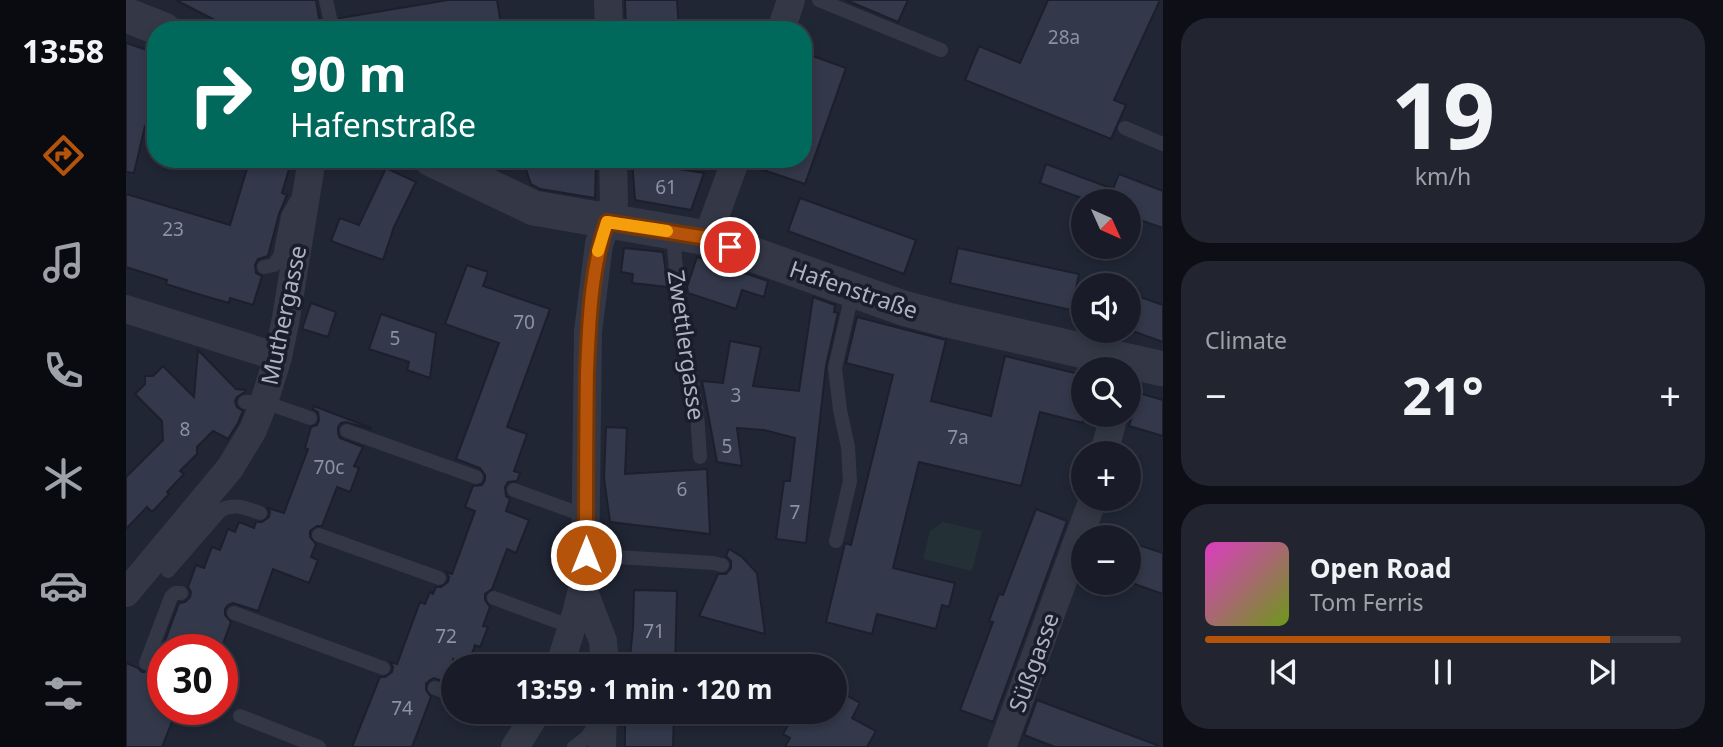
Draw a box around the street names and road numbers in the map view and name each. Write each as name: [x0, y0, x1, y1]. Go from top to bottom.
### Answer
street label: Muthergasse: [253, 242, 313, 388]
street label: Hafenstraße: [786, 252, 922, 326]
street label: Zwettlergasse: [661, 268, 713, 422]
street label: Süßgasse: [1000, 608, 1066, 716]

